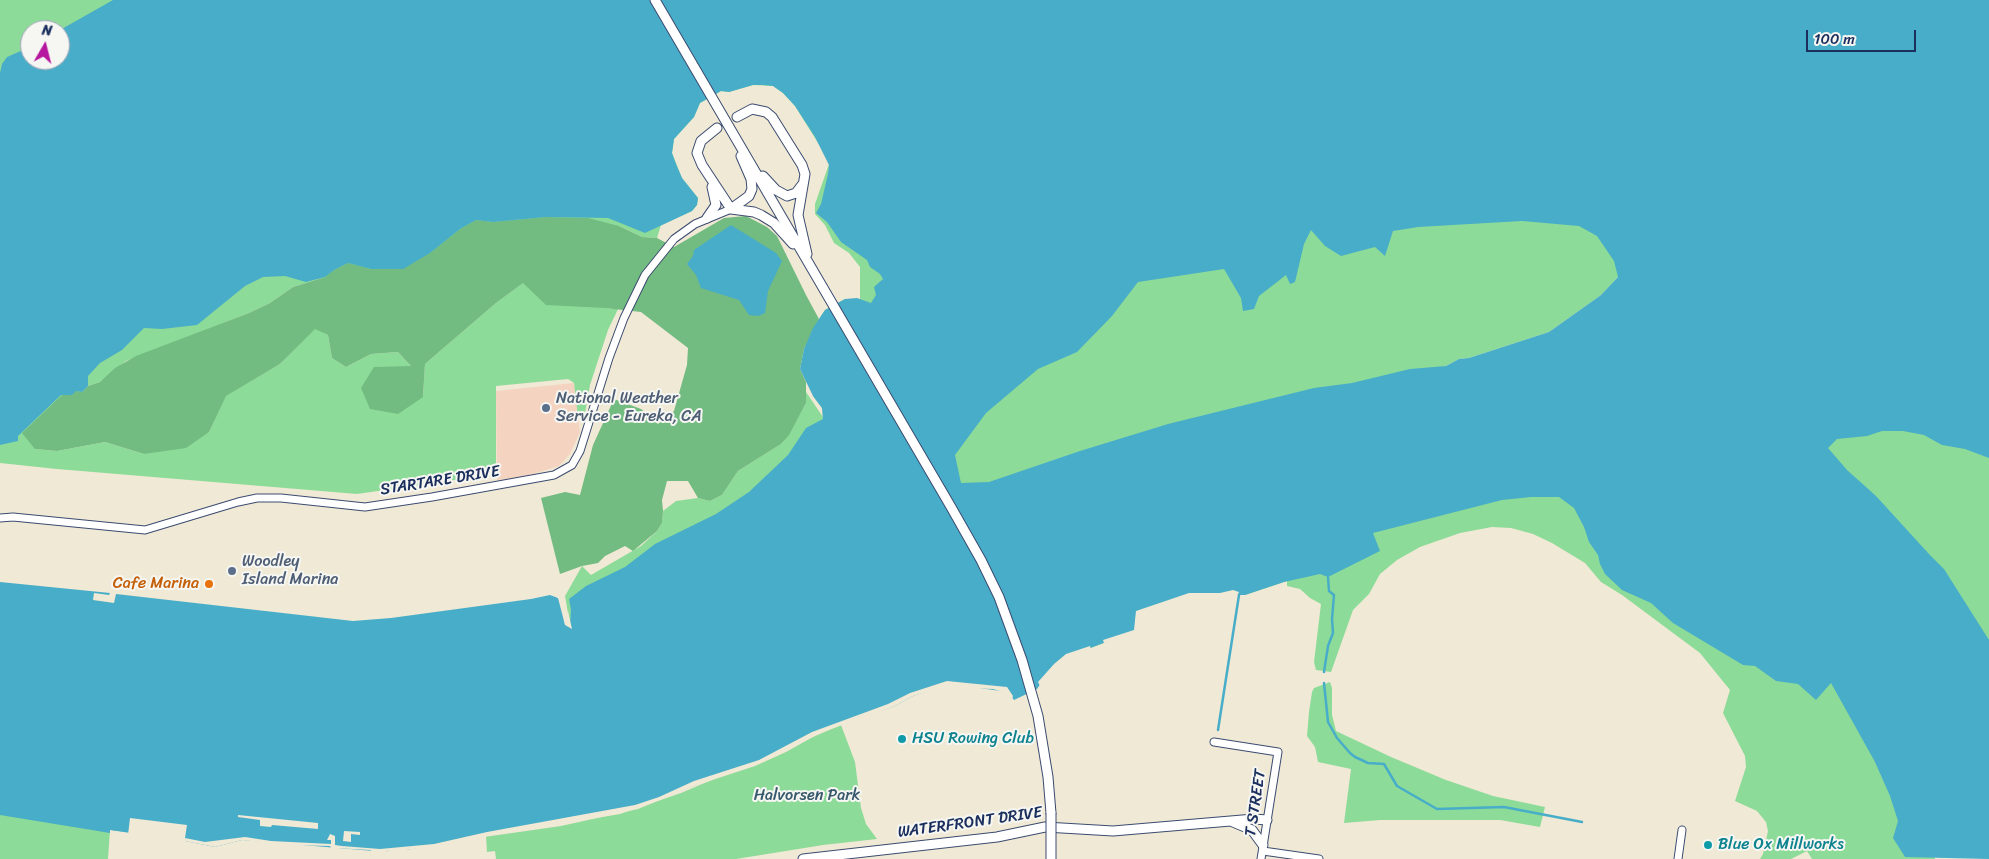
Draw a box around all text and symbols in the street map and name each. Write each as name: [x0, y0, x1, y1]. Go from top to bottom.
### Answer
text: N: [40, 18, 54, 44]
north arrow: [20, 20, 70, 70]
scale bar: [1809, 20, 1919, 52]
text: 100 m: [1814, 26, 1855, 52]
place label: National Weather Service - Eureka, CA: [556, 389, 702, 427]
marker: National Weather Service - Eureka, CA: [540, 402, 552, 414]
street label: STARTARE DRIVE: [379, 462, 501, 500]
place label: Woodley Island Marina: [242, 552, 338, 590]
marker: Woodley Island Marina: [226, 565, 238, 577]
place label: Cafe Marina: [113, 574, 199, 594]
marker: Cafe Marina: [203, 578, 215, 590]
place label: HSU Rowing Club: [912, 729, 1034, 749]
marker: HSU Rowing Club: [896, 733, 908, 745]
street label: T STREET: [1241, 768, 1271, 838]
park label: Halvorsen Park: [754, 786, 860, 806]
street label: WATERFRONT DRIVE: [897, 803, 1043, 843]
place label: Blue Ox Millworks: [1718, 835, 1844, 855]
marker: Blue Ox Millworks: [1702, 839, 1714, 851]

